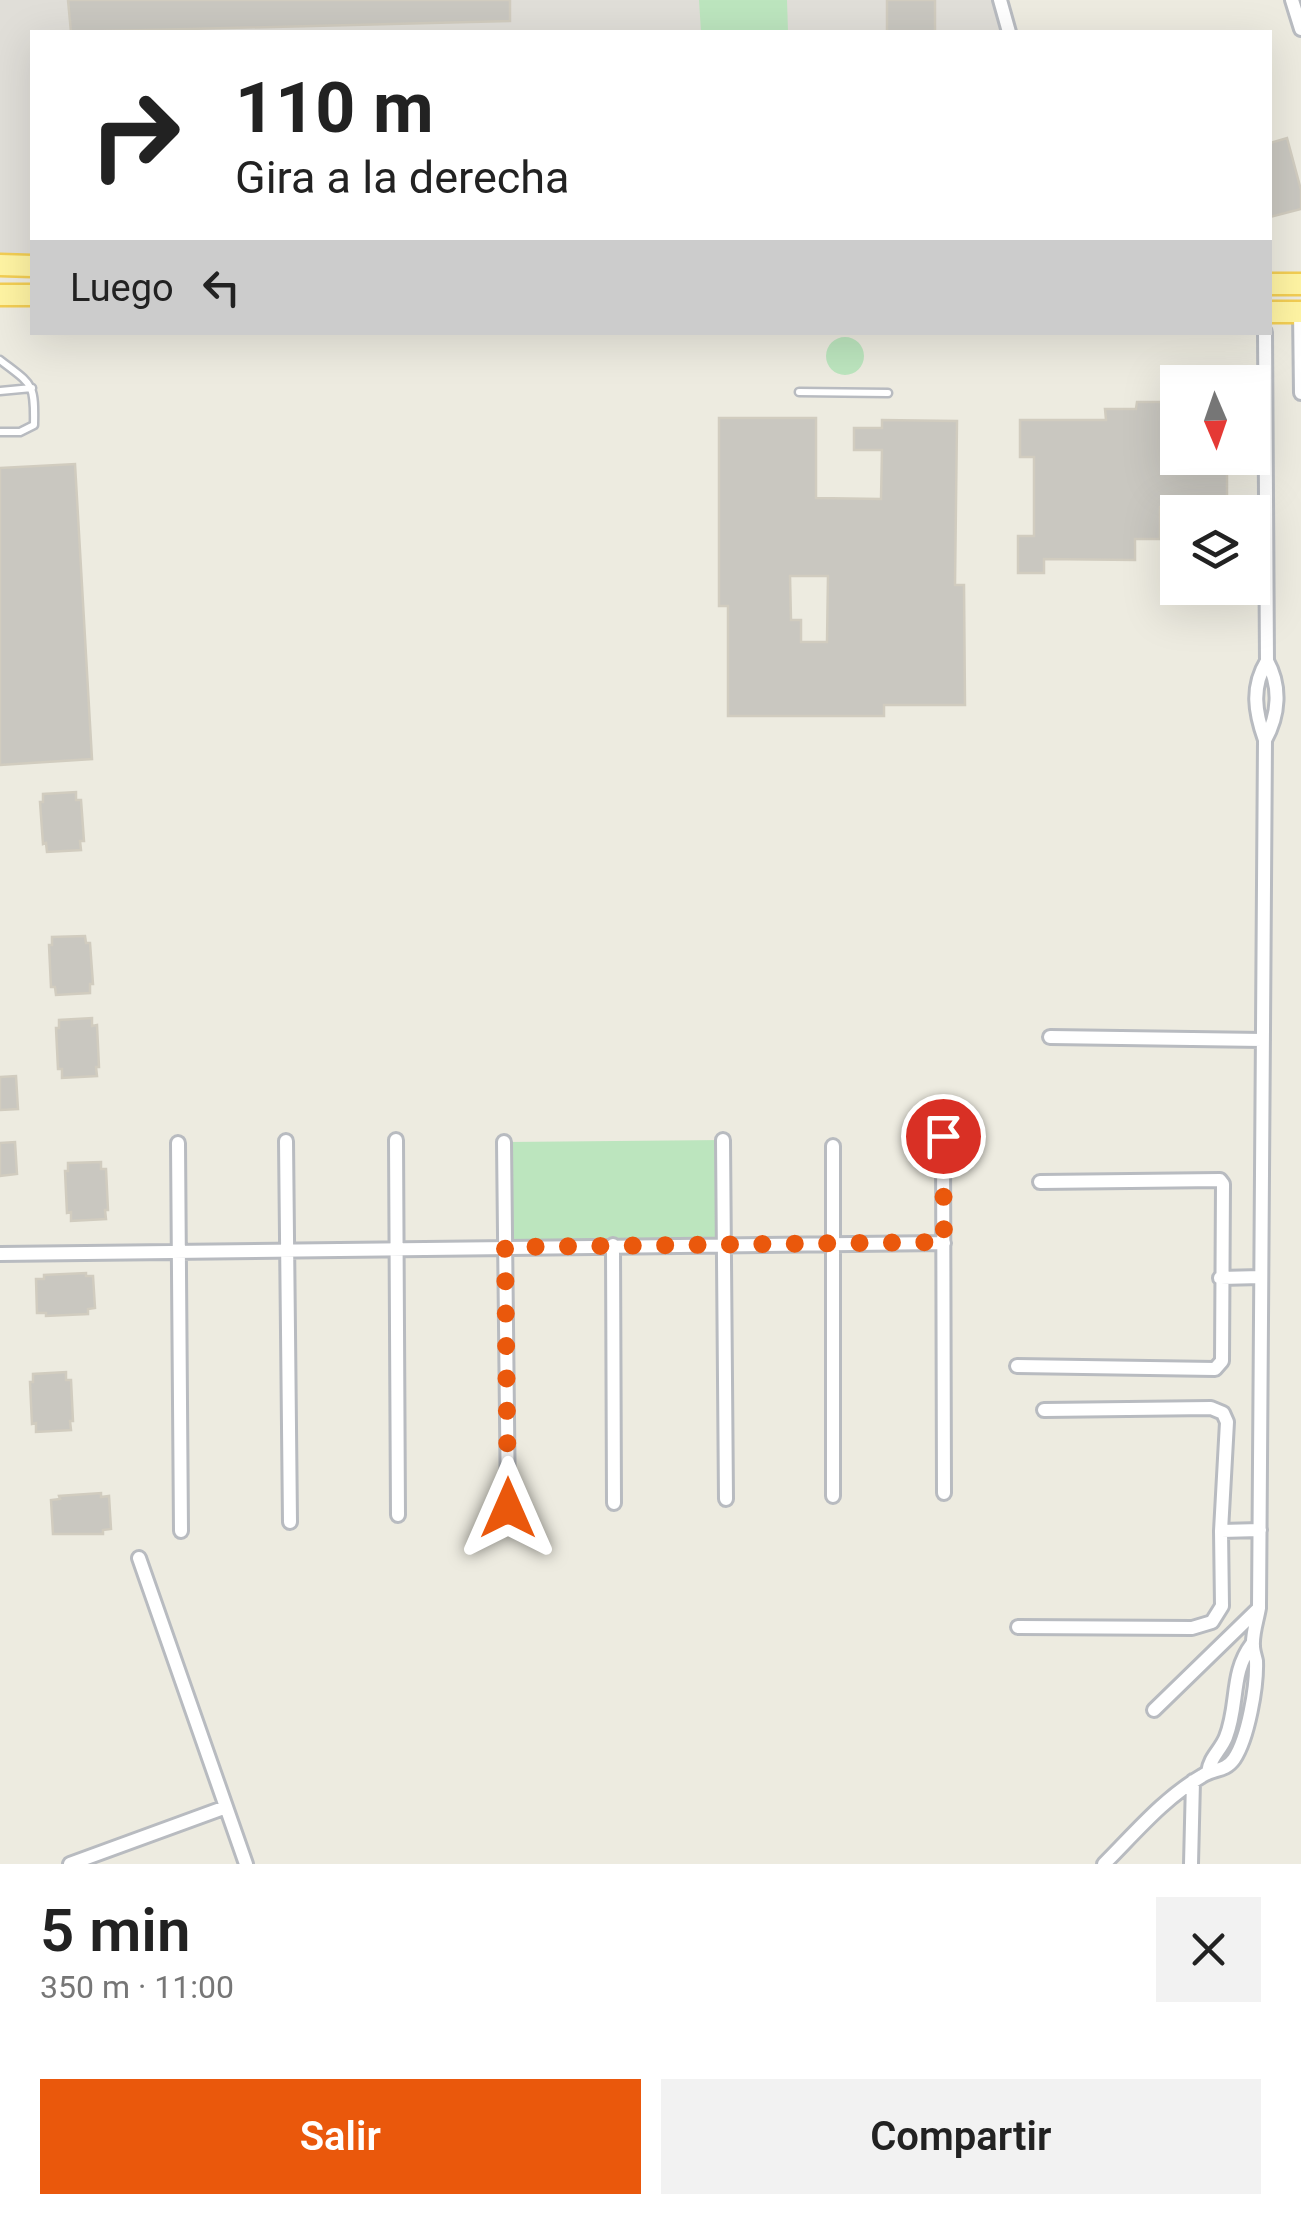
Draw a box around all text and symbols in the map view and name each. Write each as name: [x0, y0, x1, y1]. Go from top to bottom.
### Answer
text: 110 m: [235, 67, 434, 149]
icon: right: [70, 70, 200, 200]
text: Gira a la derecha: [235, 151, 570, 204]
icon: left: [194, 260, 249, 315]
text: Luego: [70, 266, 174, 310]
north arrow: [1160, 365, 1270, 475]
map controls: [1160, 365, 1270, 605]
button: layers: [1160, 495, 1270, 605]
pin: [901, 1094, 986, 1179]
icon: arrive: [916, 1109, 971, 1164]
position arrow: [456, 1456, 560, 1560]
text: 5 min: [40, 1895, 190, 1966]
button: close: [1156, 1897, 1261, 2002]
text: 350 m · 11:00: [40, 1968, 234, 2006]
button: Salir: [40, 2079, 641, 2194]
button: Compartir: [661, 2079, 1261, 2194]

